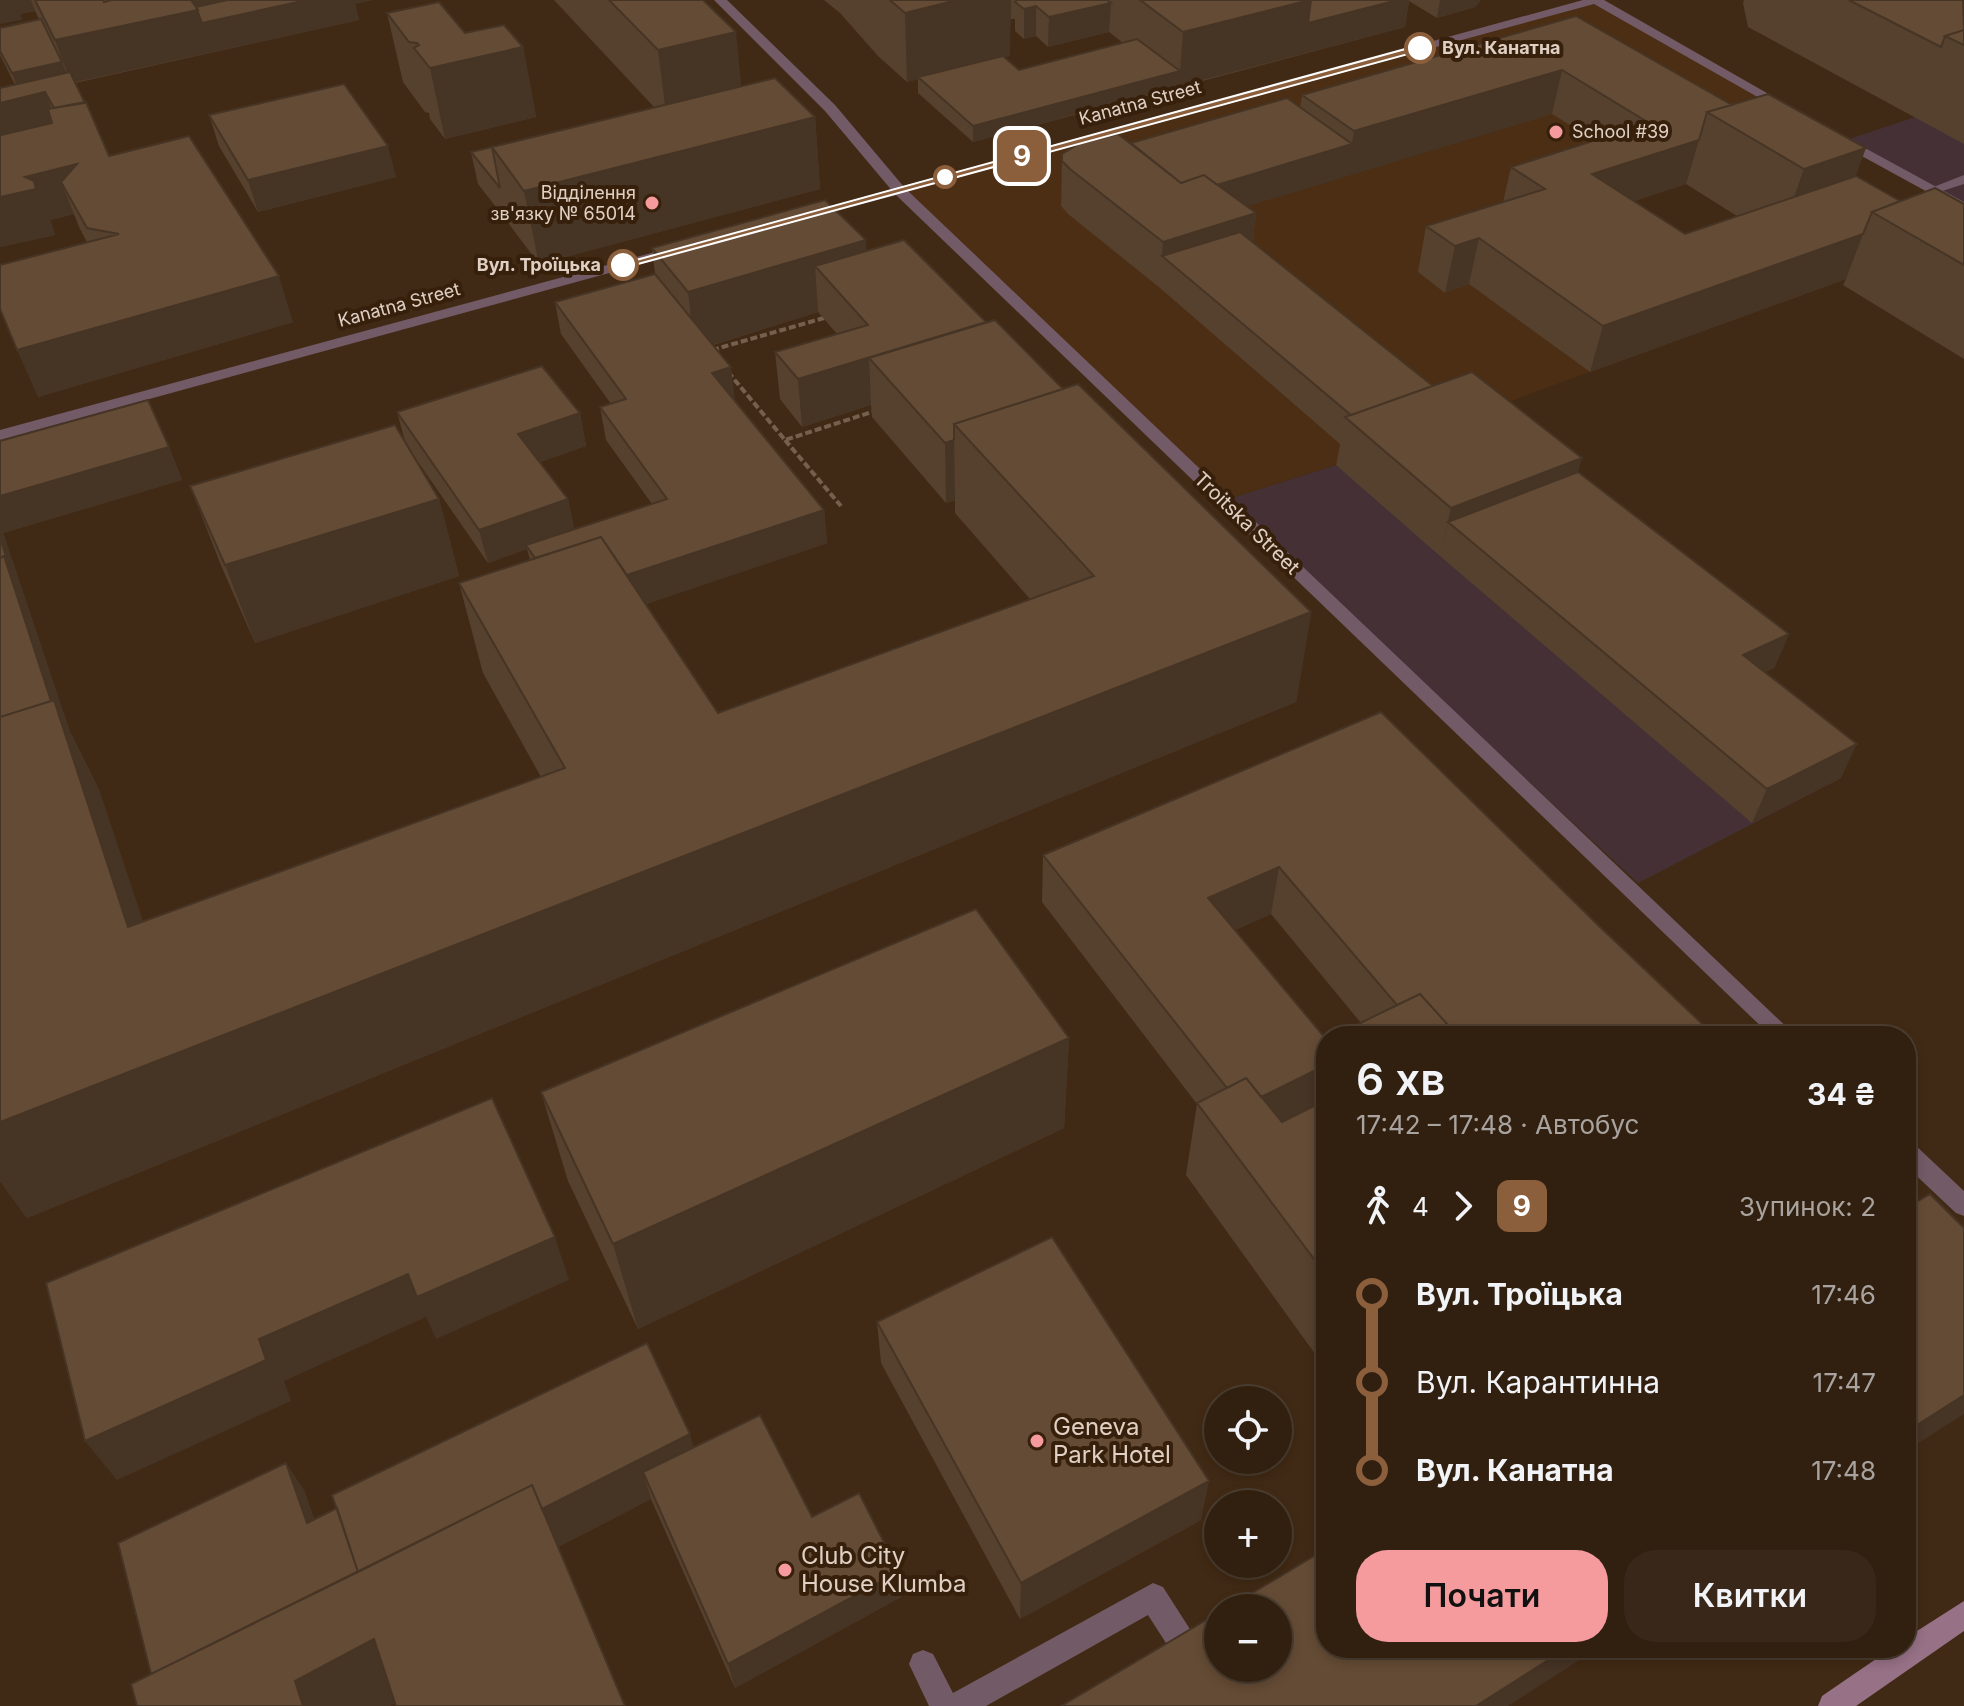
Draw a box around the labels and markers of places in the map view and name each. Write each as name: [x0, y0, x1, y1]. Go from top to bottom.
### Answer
marker: Вул. Канатна: [1405, 33, 1435, 63]
place label: Вул. Канатна: [1442, 37, 1561, 58]
place label: School #39: [1572, 121, 1669, 142]
marker: School #39: [1547, 123, 1565, 141]
unlabelled marker: [934, 166, 956, 188]
place label: Відділення зв'язку № 65014: [491, 182, 636, 224]
marker: Відділення зв'язку № 65014: [643, 194, 661, 212]
marker: Вул. Троїцька: [608, 250, 638, 280]
place label: Вул. Троїцька: [477, 254, 601, 275]
place label: Geneva Park Hotel: [1053, 1412, 1171, 1469]
marker: Geneva Park Hotel: [1028, 1432, 1046, 1450]
place label: Club City House Klumba: [801, 1541, 966, 1598]
marker: Club City House Klumba: [776, 1561, 794, 1579]

